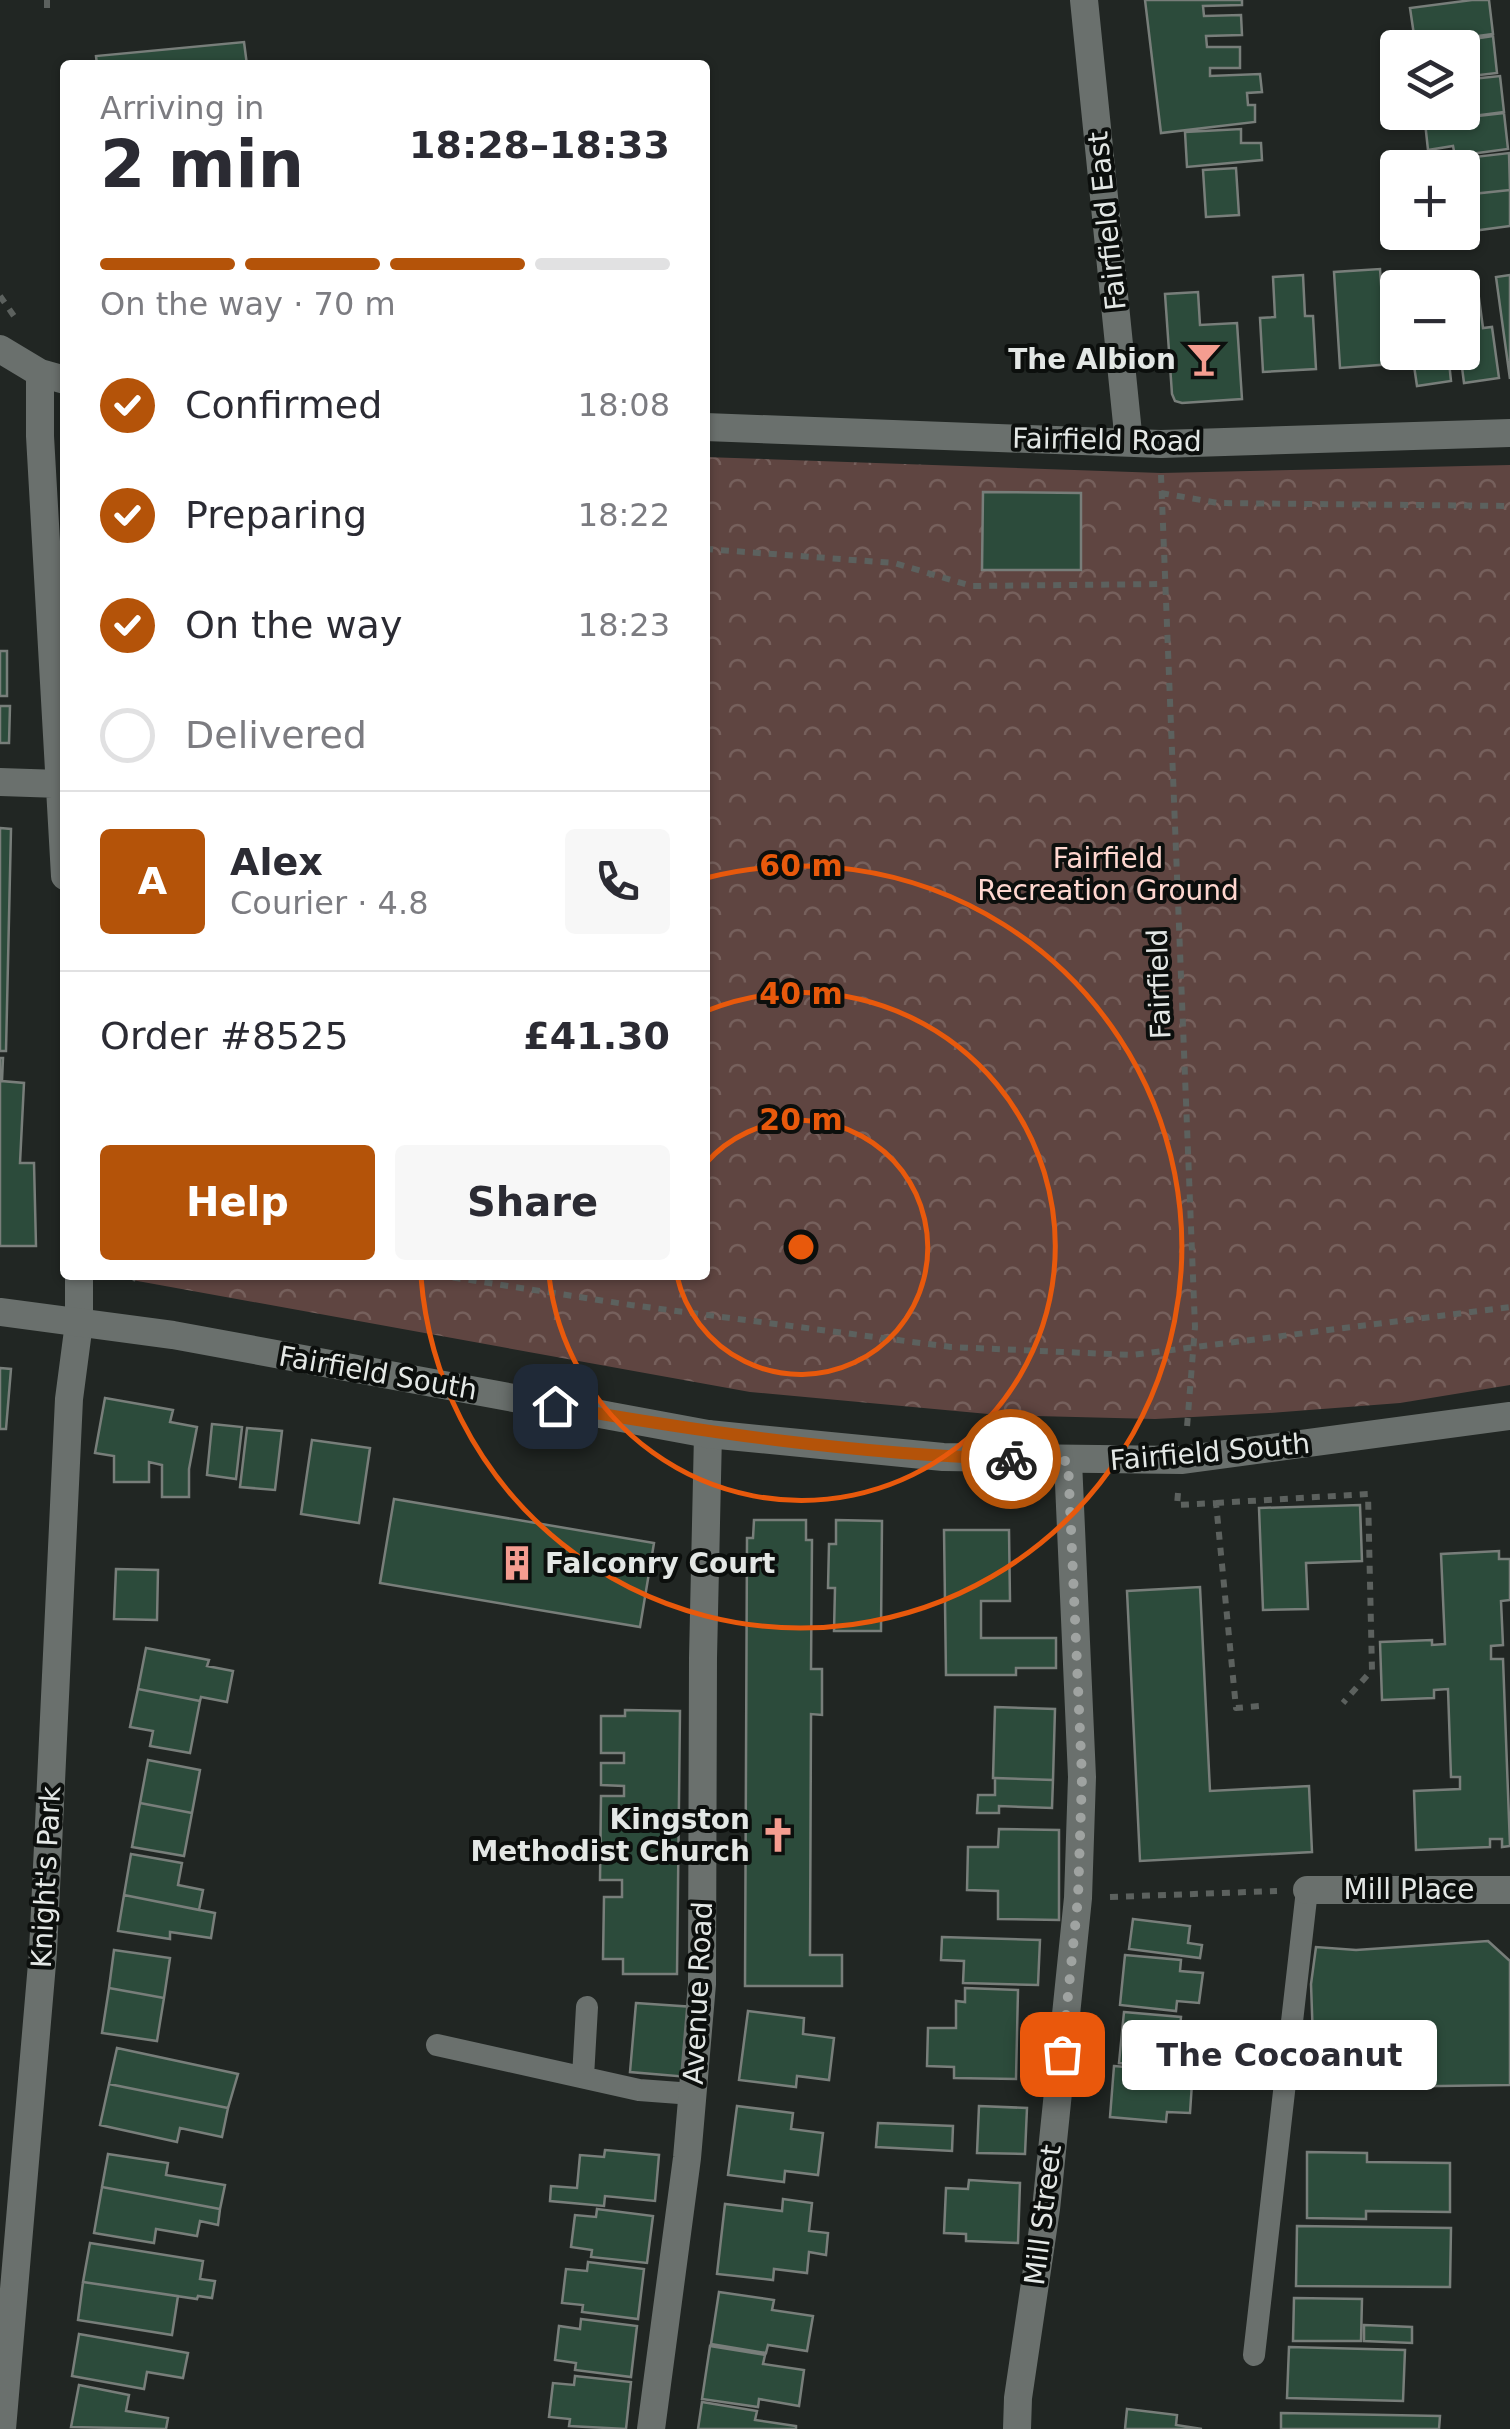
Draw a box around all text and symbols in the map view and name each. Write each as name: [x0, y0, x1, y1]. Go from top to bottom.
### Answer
map controls: [1380, 30, 1480, 370]
button: layers: [1380, 30, 1480, 130]
text: Arriving in: [100, 89, 264, 127]
text: 18:28–18:33: [409, 123, 670, 167]
text: 2 min: [100, 127, 304, 202]
street label: Fairfield East: [1081, 130, 1133, 312]
button: +: [1380, 150, 1480, 250]
button: −: [1380, 270, 1480, 370]
text: On the way · 70 m: [100, 285, 396, 323]
bar icon: The Albion: [1185, 340, 1223, 378]
place label: The Albion: [1008, 343, 1176, 376]
icon: check: [100, 378, 155, 433]
text: Confirmed: [185, 383, 382, 427]
text: 18:08: [578, 386, 670, 424]
street label: Fairfield Road: [1012, 422, 1202, 458]
icon: check: [100, 488, 155, 543]
text: Preparing: [185, 493, 367, 537]
text: 18:22: [578, 496, 670, 534]
icon: check: [100, 598, 155, 653]
text: On the way: [185, 603, 402, 647]
text: 18:23: [578, 606, 670, 644]
text: Delivered: [185, 713, 367, 757]
button: phone: [565, 829, 670, 934]
text: Alex: [230, 840, 323, 884]
park label: Fairfield Recreation Ground: [977, 842, 1239, 907]
text: 60 m: [759, 848, 843, 883]
text: A: [138, 859, 167, 903]
text: Courier · 4.8: [230, 884, 429, 922]
street label: Fairfield: [1141, 928, 1177, 1040]
text: 40 m: [759, 976, 843, 1011]
text: Order #8525: [100, 1014, 349, 1058]
text: £41.30: [523, 1014, 670, 1058]
text: 20 m: [759, 1102, 843, 1137]
button: Help: [100, 1145, 375, 1260]
button: Share: [395, 1145, 670, 1260]
centre of rings: [783, 1229, 819, 1265]
street label: Fairfield South: [276, 1339, 480, 1407]
pin: [513, 1364, 598, 1449]
icon: home: [528, 1379, 583, 1434]
courier: [961, 1409, 1061, 1509]
street label: Fairfield South: [1109, 1427, 1311, 1477]
icon: bike: [984, 1432, 1039, 1487]
building icon: Falconry Court: [498, 1544, 536, 1582]
place label: Falconry Court: [545, 1547, 775, 1580]
street label: Knight's Park: [25, 1784, 67, 1969]
place label: Kingston Methodist Church: [470, 1803, 750, 1868]
church icon: Kingston Methodist Church: [759, 1816, 797, 1854]
street label: Mill Place: [1344, 1873, 1474, 1906]
street label: Avenue Road: [677, 1901, 719, 2085]
pin: [1020, 2012, 1105, 2097]
callout: The Cocoanut: [1122, 2019, 1437, 2089]
icon: bag: [1035, 2027, 1090, 2082]
text: The Cocoanut: [1156, 2036, 1403, 2074]
street label: Mill Street: [1018, 2143, 1068, 2287]

